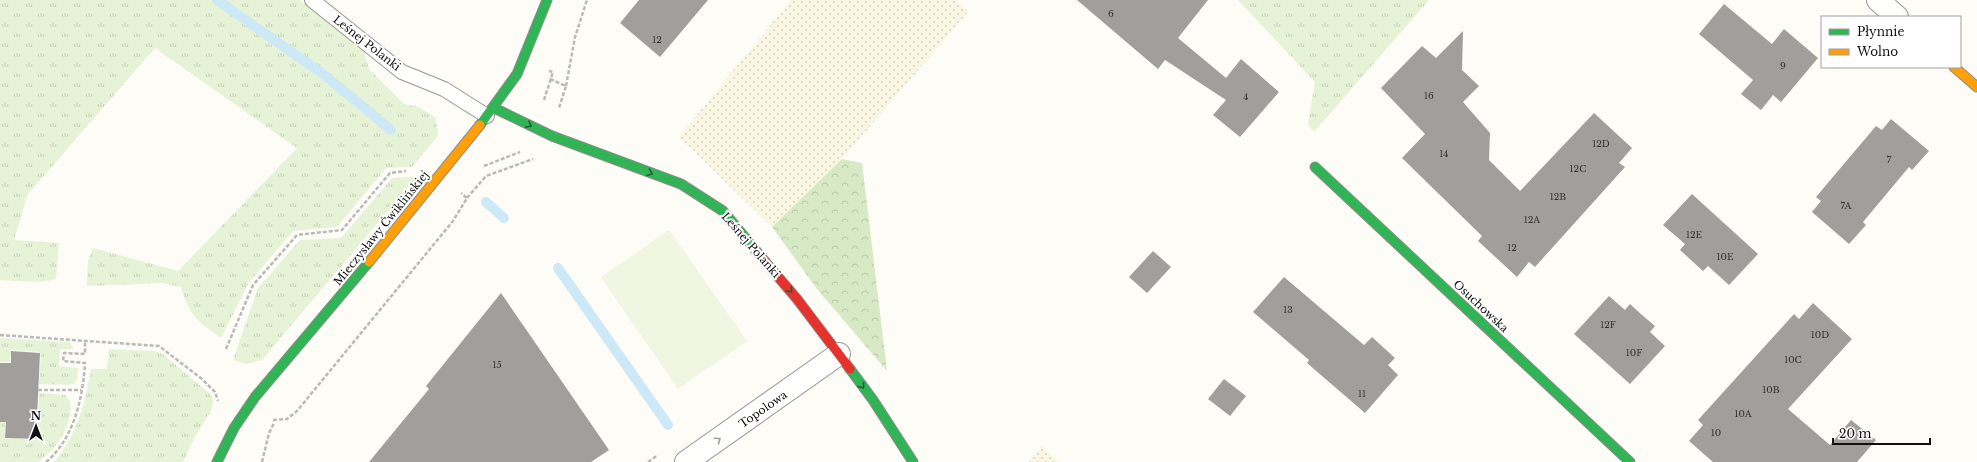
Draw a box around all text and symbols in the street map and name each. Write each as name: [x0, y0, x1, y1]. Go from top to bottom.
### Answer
house number: 6: [1108, 8, 1114, 19]
street label: Leśnej Polanki: [330, 12, 404, 74]
legend: [1821, 16, 1961, 68]
text: Płynnie: [1857, 24, 1904, 39]
house number: 12: [652, 34, 662, 45]
text: Wolno: [1856, 44, 1898, 59]
house number: 9: [1780, 60, 1786, 71]
house number: 16: [1424, 90, 1434, 101]
house number: 4: [1243, 91, 1249, 102]
one-way arrow: [525, 121, 532, 128]
house number: 12D: [1592, 138, 1610, 149]
house number: 14: [1439, 148, 1449, 159]
house number: 7: [1887, 154, 1892, 165]
house number: 12C: [1570, 163, 1586, 174]
street label: Mieczysławy Ćwiklińskiej: [330, 168, 432, 288]
one-way arrow: [646, 168, 653, 176]
house number: 12B: [1550, 191, 1566, 202]
house number: 7A: [1840, 200, 1853, 211]
street label: Leśnej Polanki: [719, 210, 783, 281]
house number: 12A: [1524, 214, 1541, 225]
house number: 12E: [1686, 229, 1703, 240]
house number: 12: [1507, 242, 1517, 253]
house number: 10E: [1717, 251, 1734, 262]
street label: Osuchowska: [1451, 277, 1512, 336]
one-way arrow: [785, 285, 792, 292]
house number: 13: [1283, 304, 1293, 315]
house number: 12F: [1600, 319, 1616, 330]
house number: 10D: [1811, 329, 1829, 340]
house number: 10F: [1626, 347, 1642, 358]
house number: 10C: [1784, 354, 1802, 365]
house number: 15: [492, 359, 502, 370]
one-way arrow: [858, 381, 865, 388]
house number: 10B: [1762, 384, 1780, 395]
street label: Topolowa: [736, 387, 790, 431]
house number: 11: [1358, 388, 1366, 399]
north arrow: [16, 406, 56, 446]
house number: 10A: [1734, 408, 1753, 419]
text: N: [31, 409, 42, 423]
scale bar: [1833, 420, 1930, 446]
text: 20 m: [1839, 426, 1871, 441]
house number: 10: [1711, 427, 1721, 438]
one-way arrow: [714, 437, 721, 445]

